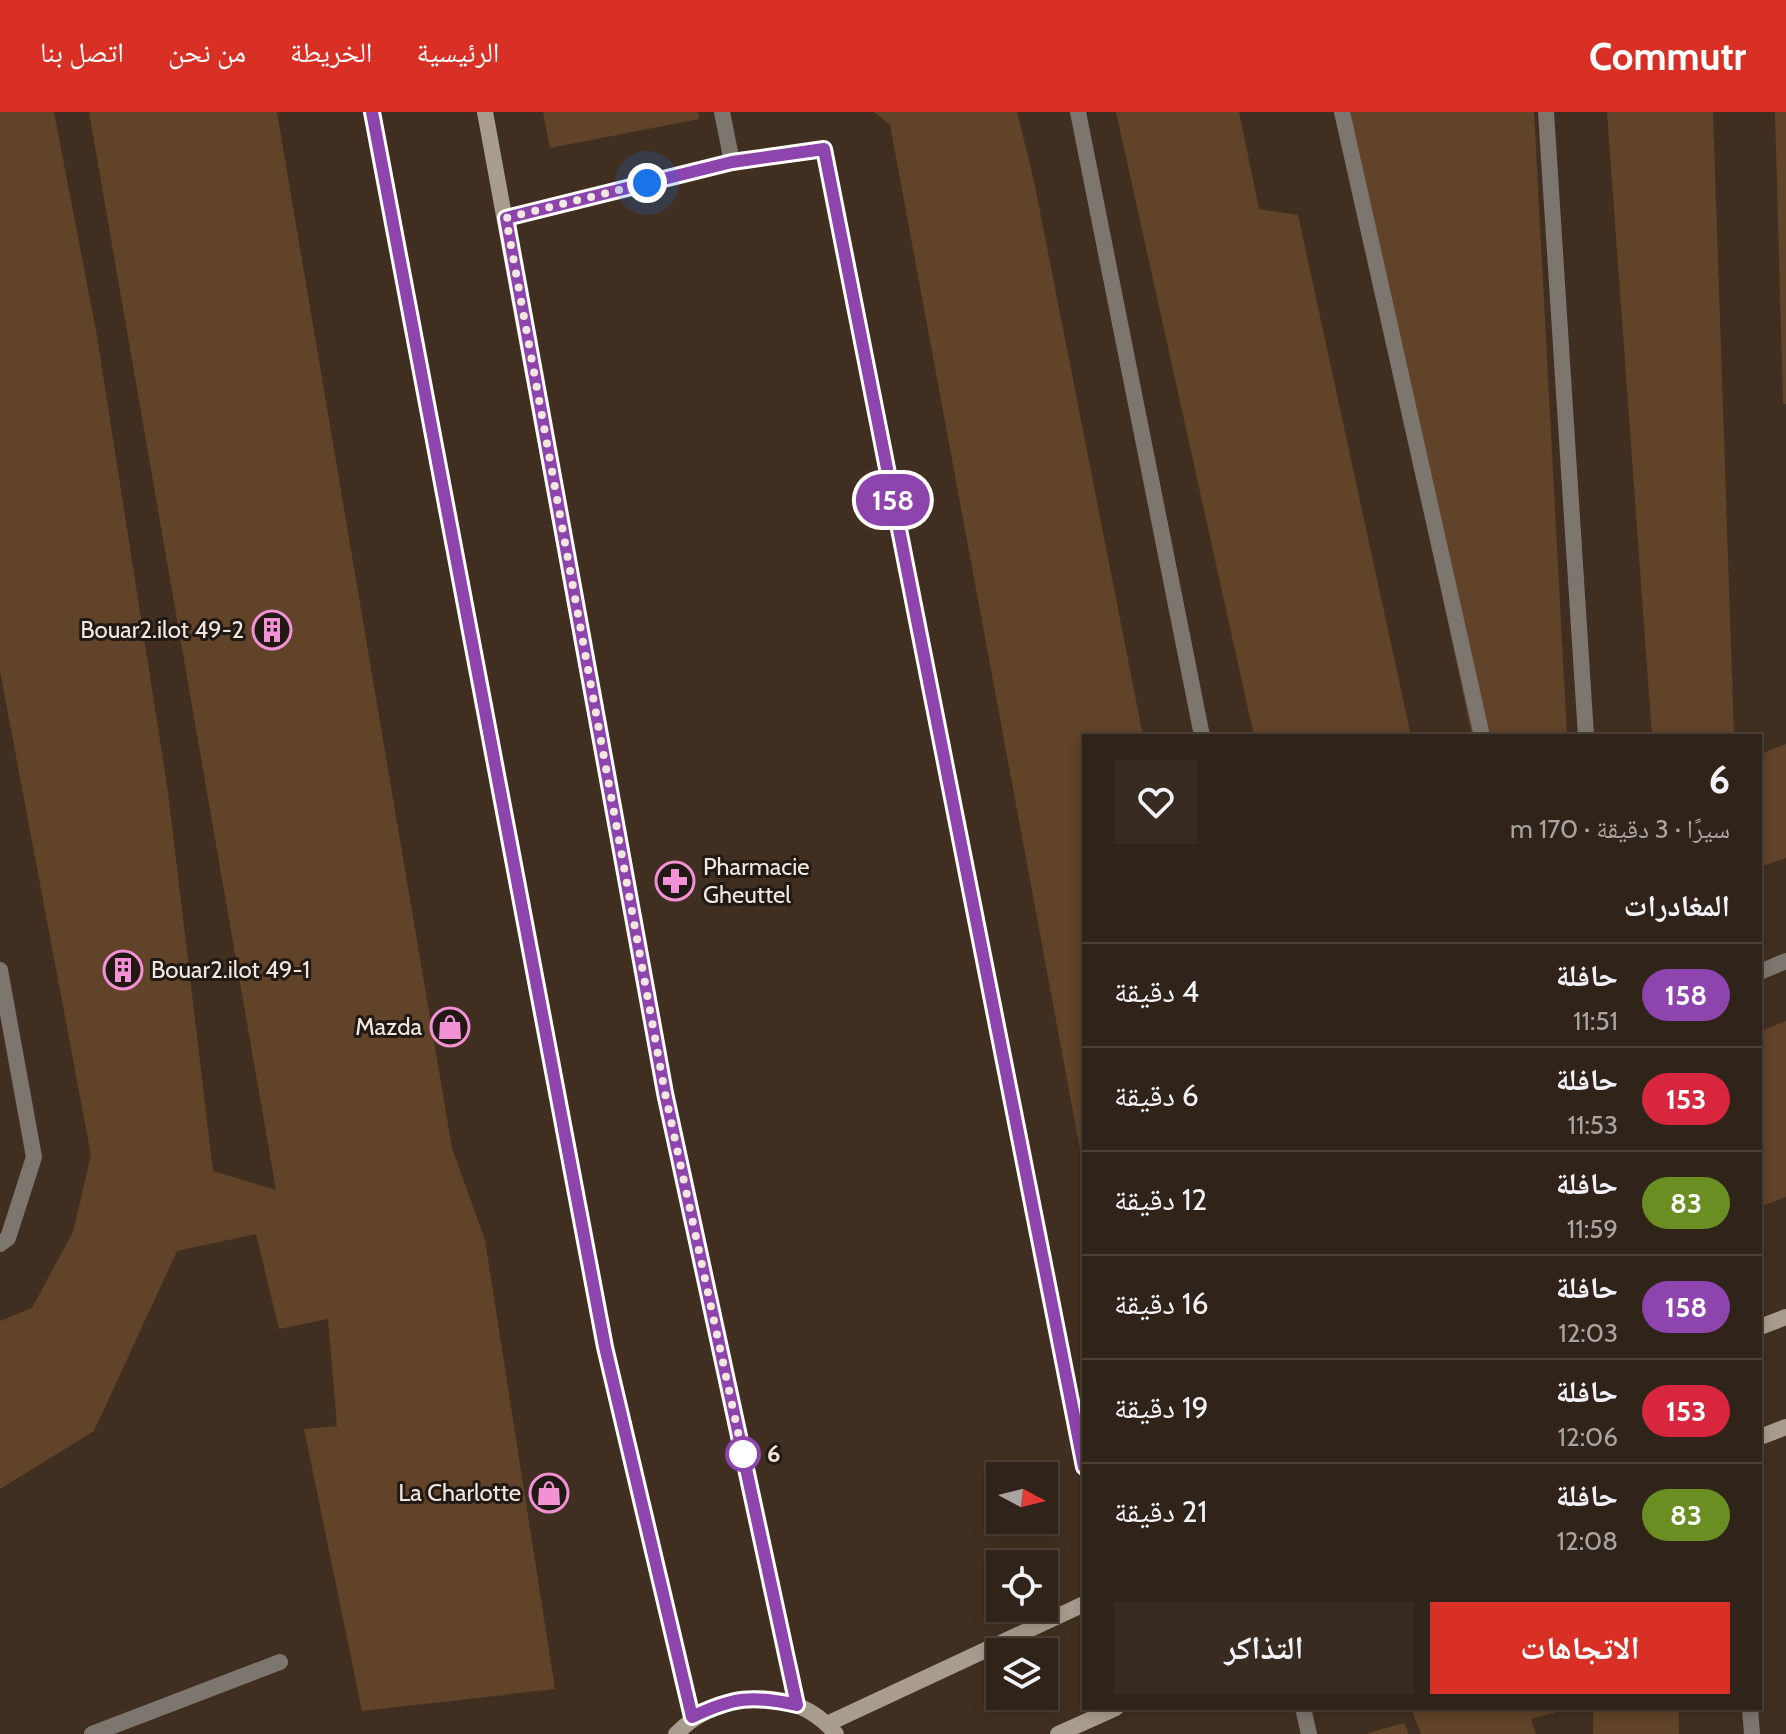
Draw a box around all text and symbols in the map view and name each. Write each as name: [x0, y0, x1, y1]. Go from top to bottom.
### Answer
text: Commutr: [1589, 33, 1746, 80]
text: اتصل بنا: [40, 35, 124, 69]
text: من نحن: [168, 35, 246, 69]
text: الخريطة: [290, 35, 373, 69]
text: الرئيسية: [417, 35, 500, 69]
your location: [627, 163, 667, 203]
line badge: 158: [847, 474, 939, 526]
text: 158: [872, 483, 914, 517]
building icon: Bouar2.ilot 49-2: [251, 609, 293, 651]
place label: Bouar2.ilot 49-2: [80, 615, 244, 644]
text: 6: [1709, 756, 1730, 803]
button: heart: [1114, 760, 1198, 844]
text: سيرًا · 3 دقيقة · 170 m: [1510, 813, 1730, 845]
place label: Pharmacie Gheuttel: [703, 852, 810, 909]
pharmacy icon: Pharmacie Gheuttel: [654, 860, 696, 902]
text: المغادرات: [1623, 887, 1730, 924]
building icon: Bouar2.ilot 49-1: [102, 949, 144, 991]
place label: Bouar2.ilot 49-1: [151, 955, 310, 984]
text: حافلة: [1556, 957, 1618, 994]
text: 4 دقيقة: [1114, 973, 1199, 1010]
text: 158: [1665, 978, 1707, 1012]
text: 11:51: [1573, 1005, 1618, 1037]
shop icon: Mazda: [429, 1006, 471, 1048]
place label: Mazda: [355, 1012, 422, 1041]
text: حافلة: [1556, 1061, 1618, 1098]
text: 6 دقيقة: [1114, 1077, 1199, 1114]
text: 153: [1666, 1082, 1706, 1116]
text: 11:53: [1568, 1109, 1618, 1141]
text: حافلة: [1556, 1165, 1618, 1202]
text: 12 دقيقة: [1114, 1181, 1207, 1218]
text: 83: [1670, 1186, 1702, 1220]
text: 11:59: [1567, 1213, 1618, 1245]
text: حافلة: [1556, 1269, 1618, 1306]
text: 16 دقيقة: [1114, 1285, 1209, 1322]
text: 158: [1665, 1290, 1707, 1324]
text: 12:03: [1558, 1317, 1618, 1349]
text: حافلة: [1556, 1373, 1618, 1410]
text: 19 دقيقة: [1114, 1389, 1209, 1426]
text: 153: [1666, 1394, 1706, 1428]
text: 12:06: [1558, 1421, 1618, 1453]
marker: 6: [726, 1437, 760, 1471]
place label: 6: [767, 1439, 781, 1468]
north arrow: [986, 1462, 1058, 1534]
map controls: [986, 1462, 1058, 1710]
shop icon: La Charlotte: [528, 1472, 570, 1514]
text: حافلة: [1556, 1477, 1618, 1514]
place label: La Charlotte: [398, 1478, 521, 1507]
text: 21 دقيقة: [1114, 1493, 1207, 1530]
text: 83: [1670, 1498, 1702, 1532]
text: 12:08: [1557, 1525, 1618, 1557]
button: locate: [986, 1550, 1058, 1622]
button: التذاكر: [1114, 1602, 1414, 1694]
button: الاتجاهات: [1430, 1602, 1730, 1694]
button: layers: [986, 1638, 1058, 1710]

